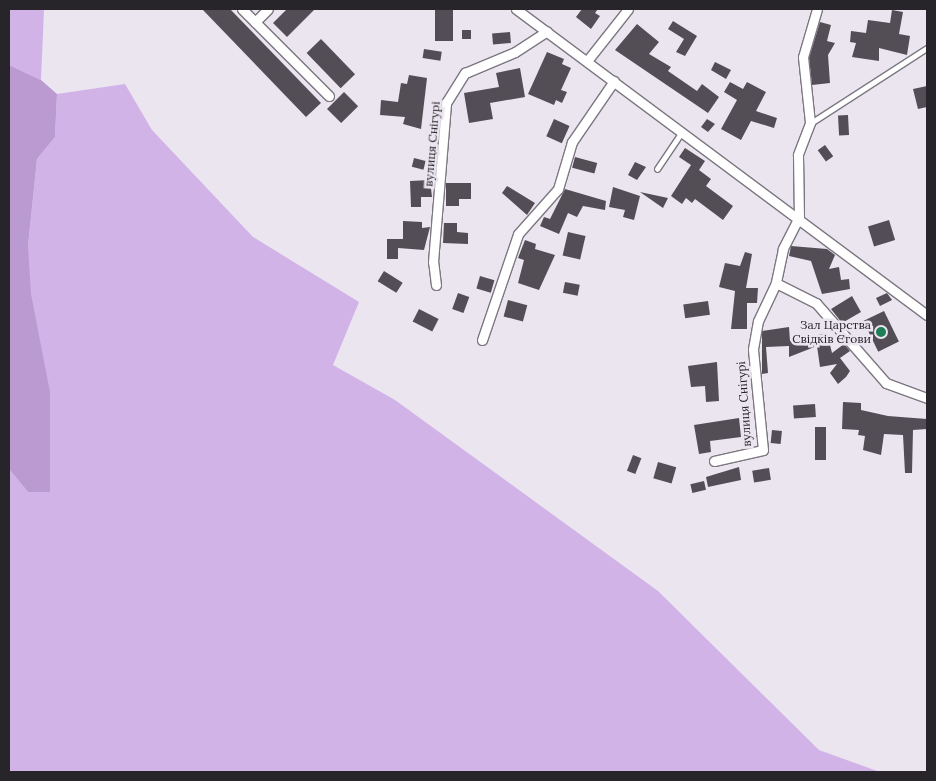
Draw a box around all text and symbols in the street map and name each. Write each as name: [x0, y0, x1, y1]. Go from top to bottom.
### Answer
street label: вулиця Снігурі: [421, 101, 443, 187]
place label: Зал Царства Свідків Єгови: [792, 318, 871, 346]
marker: Зал Царства Свідків Єгови: [875, 326, 887, 338]
street label: вулиця Снігурі: [734, 361, 754, 447]

